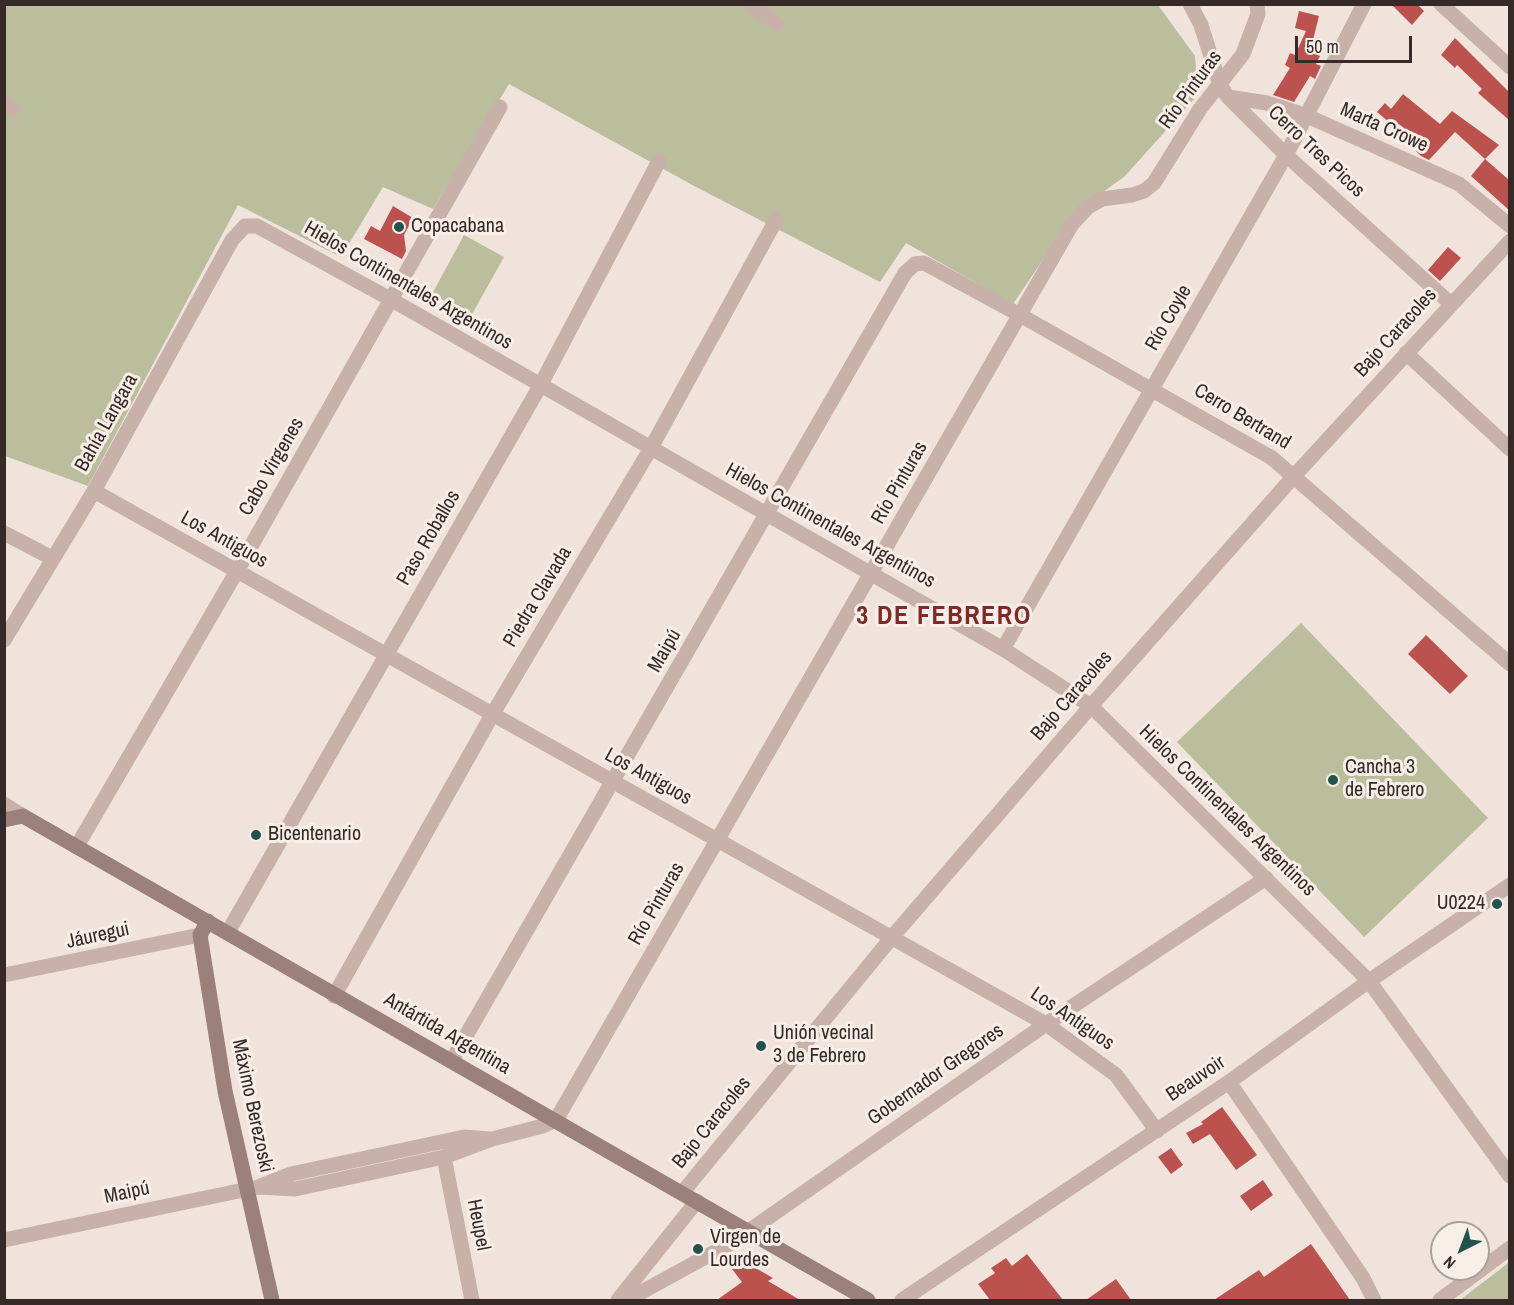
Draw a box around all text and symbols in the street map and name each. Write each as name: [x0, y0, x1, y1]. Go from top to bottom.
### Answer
scale bar: [1298, 24, 1415, 62]
text: 50 m: [1306, 34, 1339, 59]
street label: Río Pinturas: [1155, 46, 1227, 134]
street label: Marta Crowe: [1336, 98, 1432, 158]
street label: Cerro Tres Picos: [1263, 101, 1369, 203]
place label: Copacabana: [411, 215, 504, 239]
street label: Hielos Continentales Argentinos: [300, 217, 516, 355]
marker: Copacabana: [392, 220, 406, 234]
street label: Río Coyle: [1141, 281, 1197, 355]
street label: Bajo Caracoles: [1350, 284, 1442, 382]
street label: Bahía Langara: [70, 370, 144, 476]
street label: Cerro Bertrand: [1189, 379, 1295, 455]
street label: Cabo Virgenes: [234, 414, 310, 520]
street label: Río Pinturas: [867, 438, 933, 528]
street label: Hielos Continentales Argentinos: [721, 458, 939, 594]
street label: Paso Roballos: [392, 486, 466, 590]
street label: Los Antiguos: [176, 506, 272, 574]
street label: Piedra Clavada: [499, 542, 577, 652]
district label: 3 DE FEBRERO: [856, 601, 1032, 633]
street label: Maipú: [643, 625, 687, 677]
street label: Bajo Caracoles: [1026, 646, 1118, 746]
street label: Hielos Continentales Argentinos: [1134, 720, 1320, 902]
street label: Los Antiguos: [600, 743, 696, 811]
place label: Cancha 3 de Febrero: [1345, 756, 1424, 803]
marker: Cancha 3 de Febrero: [1326, 773, 1340, 787]
place label: Bicentenario: [268, 823, 361, 847]
marker: Bicentenario: [249, 828, 263, 842]
street label: Río Pinturas: [624, 859, 690, 949]
place label: U0224: [1437, 892, 1485, 916]
marker: U0224: [1490, 897, 1504, 911]
street label: Jáuregui: [64, 918, 132, 954]
street label: Los Antiguos: [1026, 982, 1118, 1056]
street label: Antártida Argentina: [379, 988, 515, 1080]
street label: Gobernador Gregores: [863, 1019, 1009, 1131]
place label: Unión vecinal 3 de Febrero: [773, 1022, 873, 1069]
street label: Máximo Berezoski: [226, 1037, 278, 1175]
marker: Unión vecinal 3 de Febrero: [754, 1039, 768, 1053]
street label: Beauvoir: [1162, 1051, 1230, 1107]
street label: Bajo Caracoles: [668, 1072, 756, 1174]
street label: Maipú: [102, 1177, 152, 1209]
street label: Heupel: [461, 1197, 495, 1253]
north arrow: [1430, 1221, 1490, 1281]
place label: Virgen de Lourdes: [710, 1226, 781, 1273]
marker: Virgen de Lourdes: [691, 1242, 705, 1256]
text: N: [1438, 1252, 1460, 1274]

